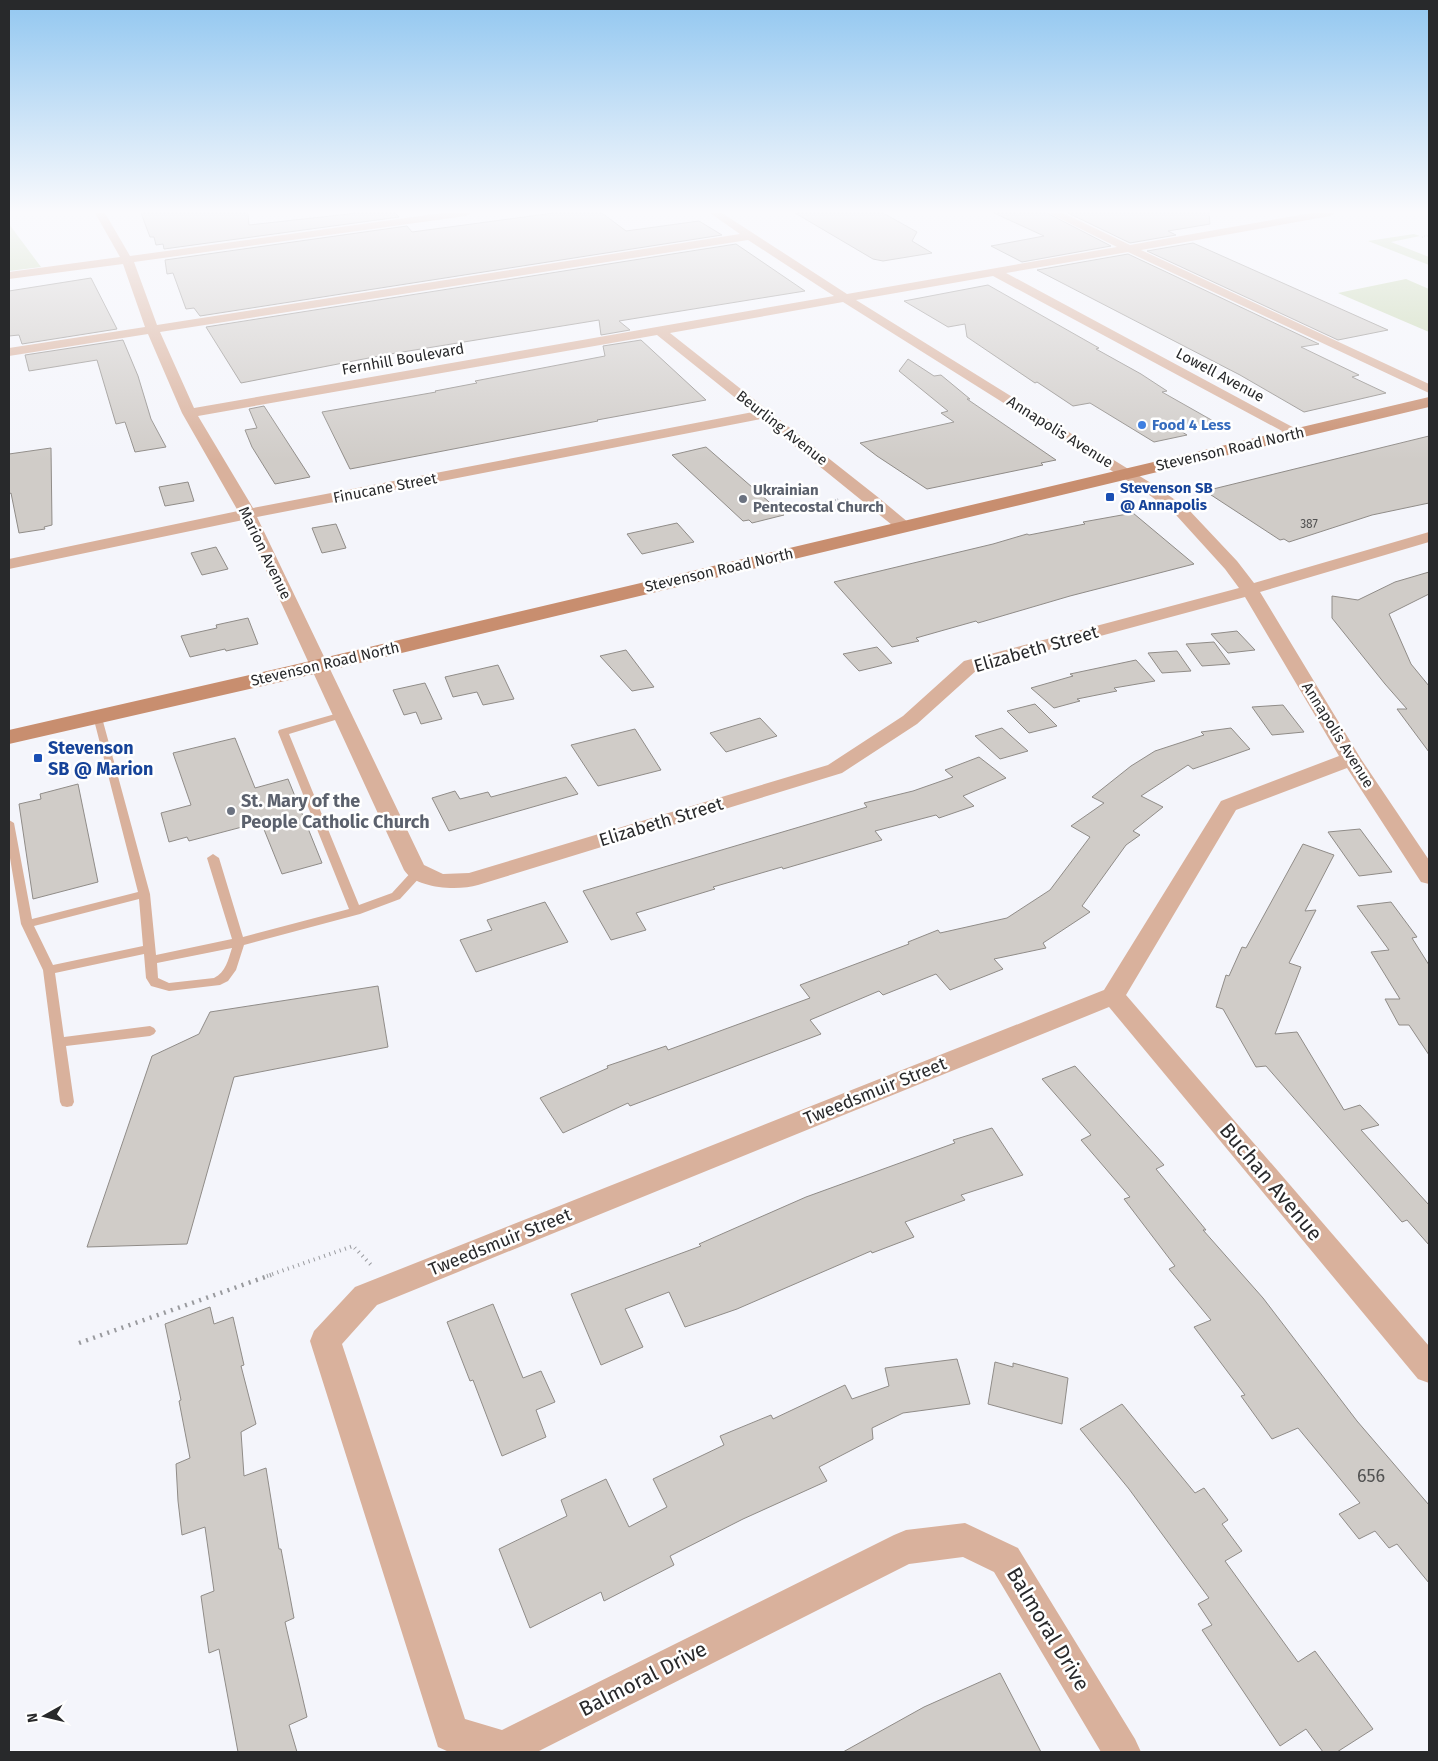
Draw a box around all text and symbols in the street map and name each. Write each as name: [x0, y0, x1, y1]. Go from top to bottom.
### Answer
street label: Fernhill Boulevard: [340, 339, 466, 379]
street label: Lowell Avenue: [1173, 344, 1267, 406]
street label: Beurling Avenue: [733, 387, 831, 469]
street label: Annapolis Avenue: [1004, 392, 1116, 472]
place label: Food 4 Less: [1152, 416, 1231, 434]
marker: Food 4 Less: [1136, 419, 1148, 431]
street label: Stevenson Road North: [1154, 423, 1306, 475]
street label: Finucane Street: [332, 469, 439, 507]
place label: Stevenson SB @ Annapolis: [1120, 479, 1213, 514]
place label: Ukrainian Pentecostal Church: [753, 481, 884, 516]
marker: Stevenson SB @ Annapolis: [1104, 491, 1116, 503]
marker: Ukrainian Pentecostal Church: [737, 493, 749, 505]
street label: Marion Avenue: [235, 504, 295, 602]
house number: 387: [1300, 517, 1318, 531]
street label: Stevenson Road North: [643, 544, 795, 596]
street label: Elizabeth Street: [971, 621, 1101, 677]
street label: Stevenson Road North: [249, 638, 401, 690]
street label: Annapolis Avenue: [1298, 679, 1378, 791]
place label: Stevenson SB @ Marion: [48, 737, 154, 780]
marker: Stevenson SB @ Marion: [32, 752, 44, 764]
place label: St. Mary of the People Catholic Church: [241, 790, 430, 833]
street label: Elizabeth Street: [596, 793, 726, 851]
marker: St. Mary of the People Catholic Church: [225, 805, 237, 817]
street label: Tweedsmuir Street: [800, 1052, 950, 1130]
street label: Buchan Avenue: [1214, 1118, 1328, 1246]
street label: Tweedsmuir Street: [425, 1203, 575, 1281]
house number: 656: [1357, 1465, 1385, 1487]
street label: Balmoral Drive: [1001, 1562, 1095, 1696]
street label: Balmoral Drive: [575, 1636, 711, 1722]
north arrow: [20, 1691, 70, 1741]
text: N: [24, 1712, 42, 1724]

